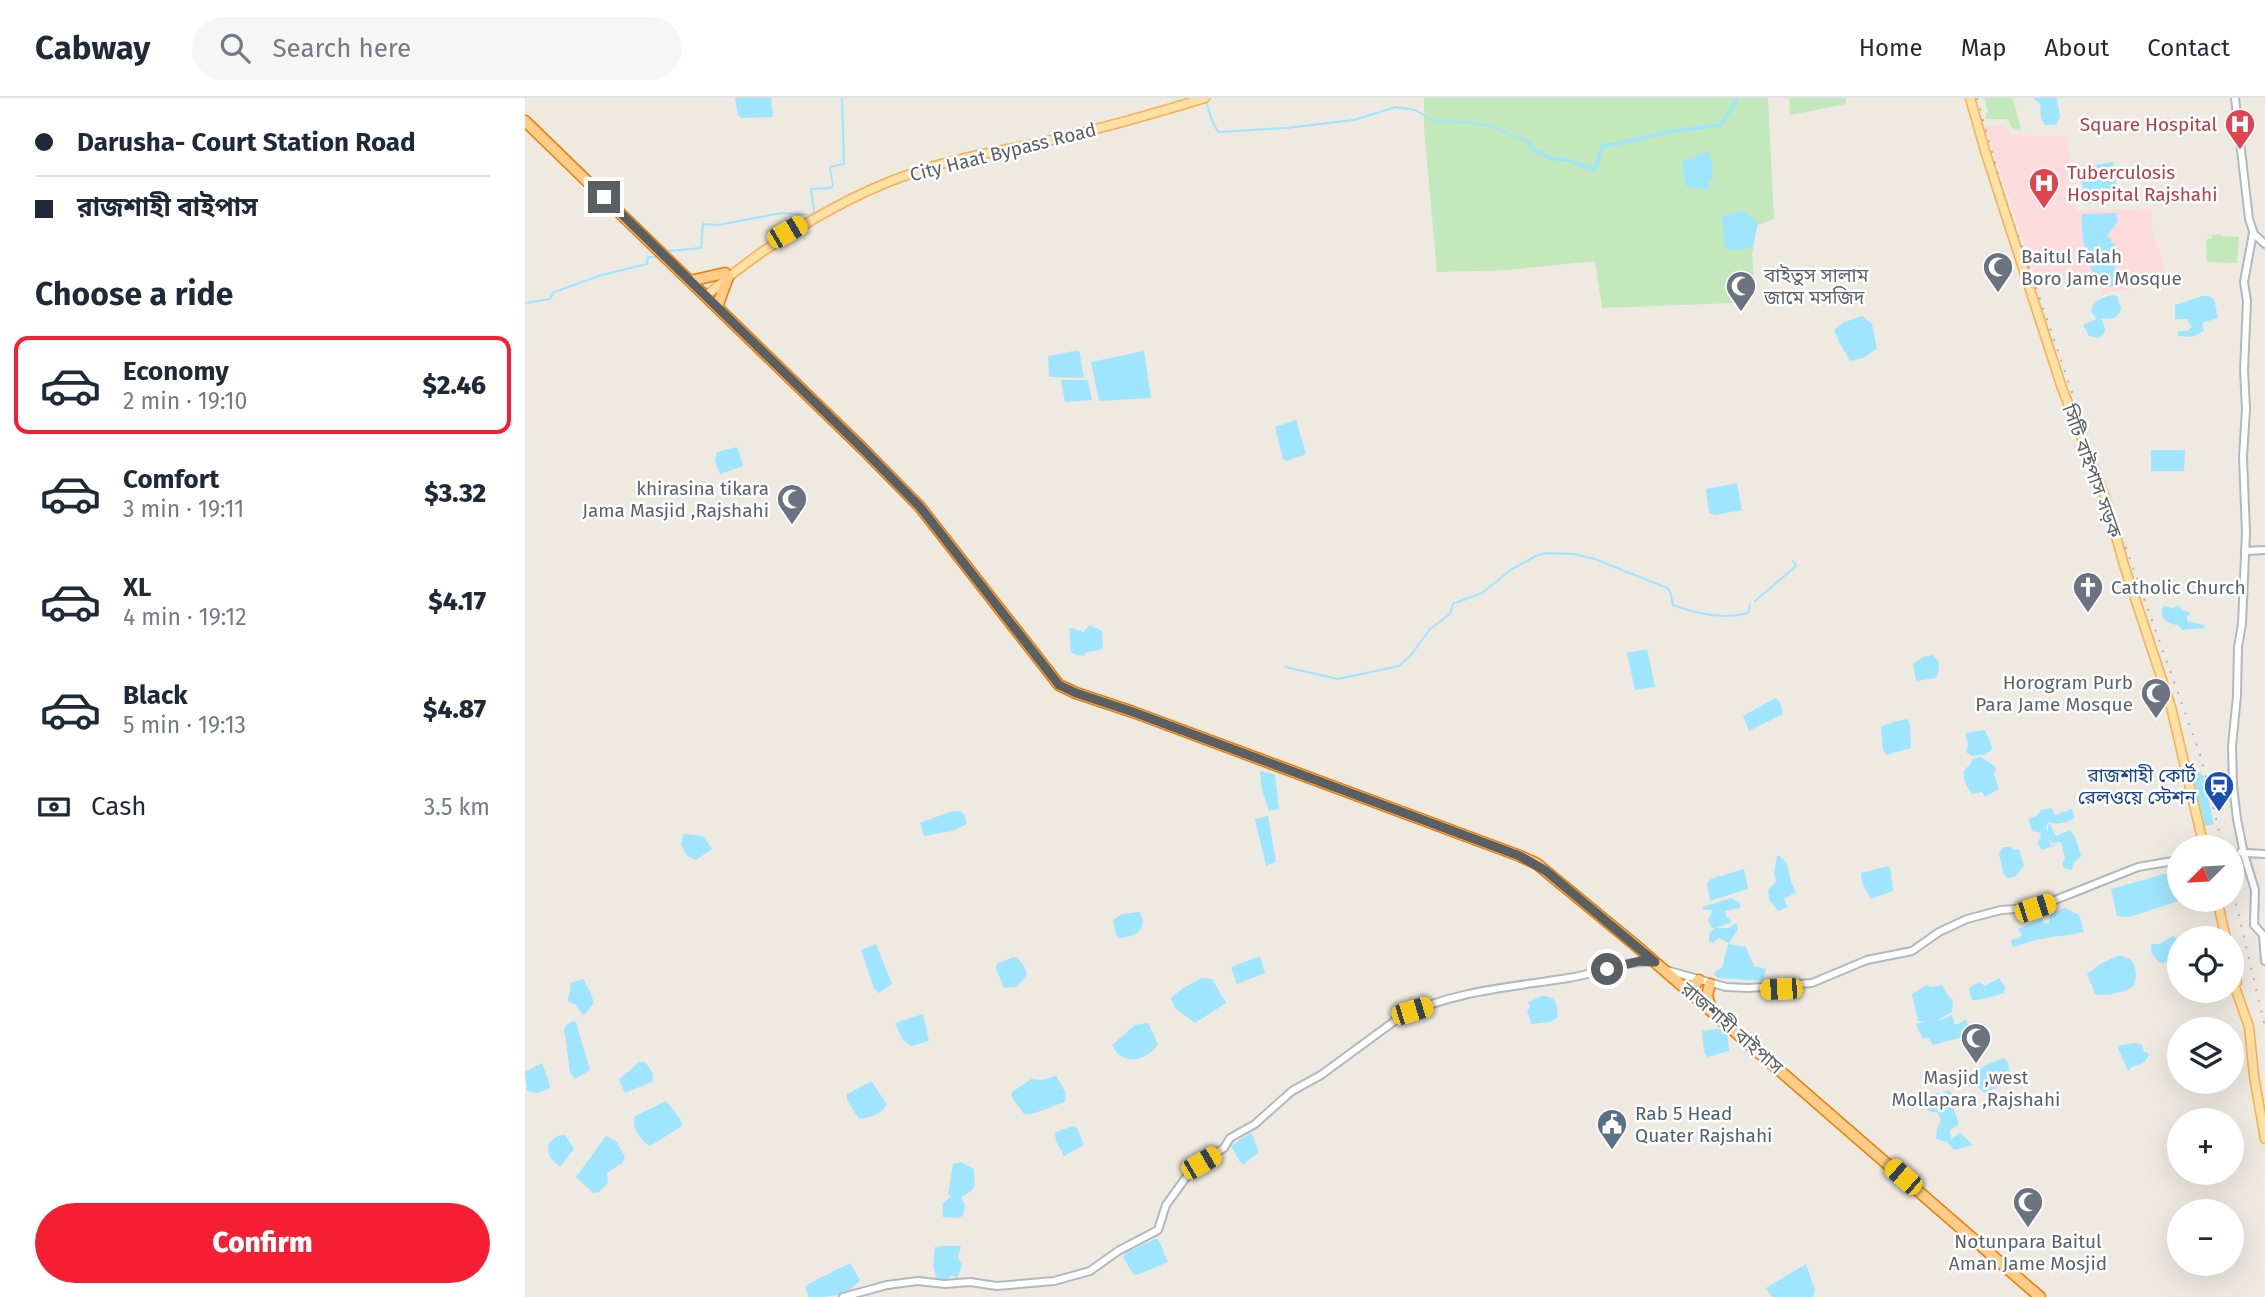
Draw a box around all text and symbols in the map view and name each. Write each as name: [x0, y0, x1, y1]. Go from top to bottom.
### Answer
search box: [192, 17, 682, 80]
text: Cabway: [35, 28, 150, 68]
icon: search: [216, 29, 254, 67]
text: Search here: [272, 33, 411, 64]
text: Home: [1859, 34, 1923, 62]
text: Map: [1961, 34, 2007, 62]
text: About: [2045, 34, 2109, 62]
text: Contact: [2147, 34, 2230, 62]
hospital icon: Square Hospital: [2223, 107, 2257, 151]
place label: Square Hospital: [2080, 113, 2217, 136]
street label: City Haat Bypass Road: [908, 118, 1098, 186]
text: Darusha- Court Station Road: [77, 127, 416, 158]
place label: Tuberculosis Hospital Rajshahi: [2067, 161, 2218, 206]
hospital icon: Tuberculosis Hospital Rajshahi: [2027, 166, 2061, 210]
route end: [588, 181, 620, 213]
text: রাজশাহী বাইপাস: [77, 192, 258, 223]
car: [764, 212, 811, 252]
place label: Baitul Falah Boro Jame Mosque: [2021, 245, 2182, 290]
mosque icon: Baitul Falah Boro Jame Mosque: [1981, 250, 2015, 294]
place label: বাইতুস সালাম জামে মসজিদ: [1763, 264, 1869, 309]
mosque icon: বাইতুস সালাম জামে মসজিদ: [1724, 269, 1758, 313]
text: Choose a ride: [35, 275, 233, 313]
icon: car: [39, 354, 102, 417]
text: Economy: [123, 356, 229, 387]
text: $2.46: [423, 370, 486, 401]
text: 2 min · 19:10: [123, 387, 247, 415]
street label: সিটি বাইপাস সড়ক: [2057, 400, 2127, 541]
icon: car: [39, 462, 102, 525]
text: Comfort: [123, 464, 219, 495]
place label: khirasina tikara Jama Masjid ,Rajshahi: [582, 477, 769, 522]
text: $3.32: [424, 478, 486, 509]
mosque icon: khirasina tikara Jama Masjid ,Rajshahi: [775, 482, 809, 526]
text: 3 min · 19:11: [123, 495, 244, 523]
icon: car: [39, 570, 102, 633]
church icon: Catholic Church: [2071, 570, 2105, 614]
text: XL: [123, 572, 151, 603]
place label: Catholic Church: [2111, 576, 2246, 599]
text: $4.17: [428, 586, 486, 617]
text: 4 min · 19:12: [123, 603, 247, 631]
place label: Horogram Purb Para Jame Mosque: [1975, 671, 2133, 716]
mosque icon: Horogram Purb Para Jame Mosque: [2139, 676, 2173, 720]
icon: car: [39, 678, 102, 741]
text: Black: [123, 680, 188, 711]
text: $4.87: [423, 694, 486, 725]
text: 5 min · 19:13: [123, 711, 246, 739]
place label: রাজশাহী কোর্ট রেলওয়ে স্টেশন: [2078, 763, 2197, 809]
station icon: রাজশাহী কোর্ট রেলওয়ে স্টেশন: [2202, 769, 2236, 813]
icon: cash: [35, 788, 73, 826]
text: Cash: [91, 791, 147, 822]
text: 3.5 km: [424, 793, 490, 821]
north arrow: [2167, 835, 2243, 912]
map controls: [2167, 835, 2244, 1276]
car: [2012, 892, 2059, 924]
button: locate: [2167, 926, 2244, 1003]
route start: [1591, 953, 1623, 985]
street label: রাজশাহী বাইপাস: [1675, 977, 1789, 1079]
car: [1760, 978, 1803, 1000]
car: [1389, 995, 1436, 1027]
button: layers: [2167, 1017, 2244, 1094]
mosque icon: Masjid ,west Mollapara ,Rajshahi: [1959, 1021, 1993, 1065]
place label: Masjid ,west Mollapara ,Rajshahi: [1892, 1066, 2060, 1111]
place label: Rab 5 Head Quater Rajshahi: [1635, 1102, 1772, 1147]
public building icon: Rab 5 Head Quater Rajshahi: [1595, 1107, 1629, 1151]
button: +: [2167, 1108, 2244, 1185]
car: [1178, 1143, 1225, 1183]
car: [1881, 1155, 1926, 1199]
mosque icon: Notunpara Baitul Aman Jame Mosjid: [2011, 1185, 2045, 1229]
button: −: [2167, 1199, 2244, 1276]
button: Confirm: [35, 1203, 490, 1283]
place label: Notunpara Baitul Aman Jame Mosjid: [1949, 1230, 2107, 1275]

